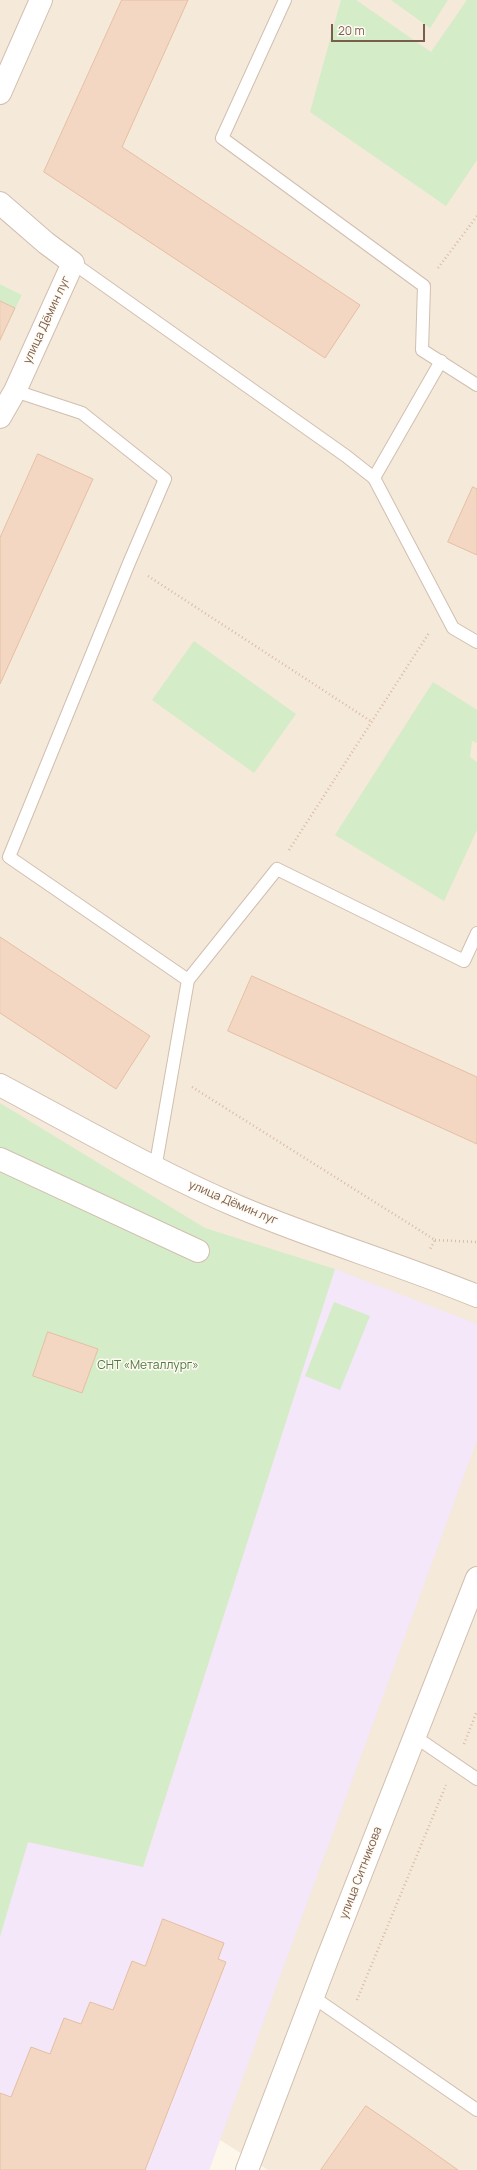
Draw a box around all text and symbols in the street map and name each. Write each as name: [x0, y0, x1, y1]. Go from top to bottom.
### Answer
scale bar: [333, 16, 427, 42]
text: 20 m: [338, 22, 365, 39]
street label: улица Дёмин луг: [20, 274, 74, 366]
street label: улица Дёмин луг: [186, 1178, 280, 1228]
park label: СНТ «Металлург»: [97, 1359, 199, 1373]
street label: улица Ситникова: [337, 1825, 385, 1921]

